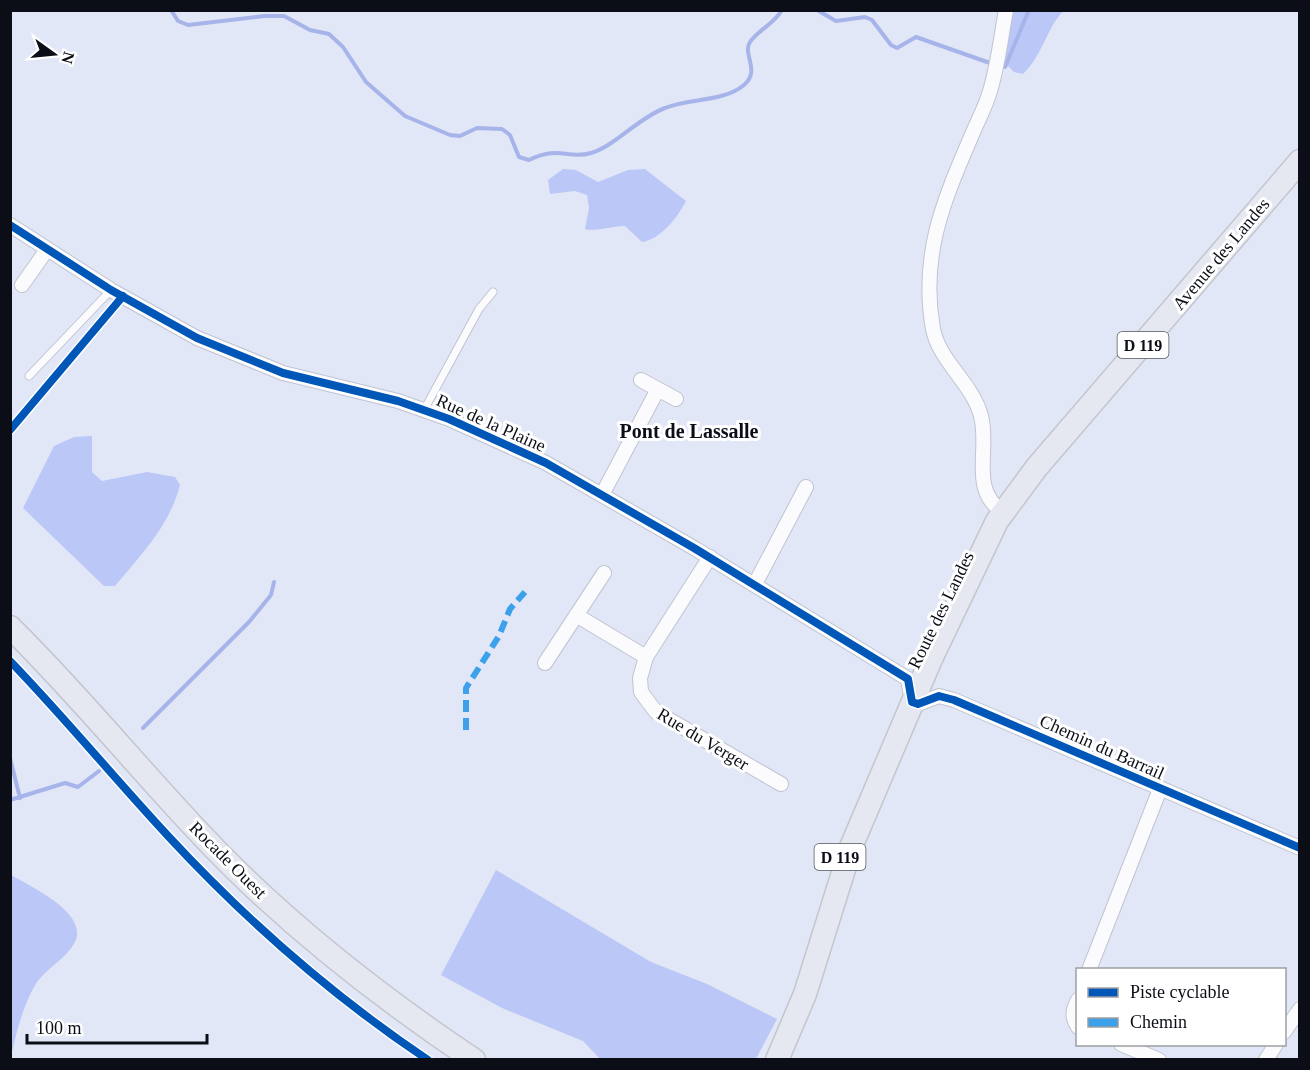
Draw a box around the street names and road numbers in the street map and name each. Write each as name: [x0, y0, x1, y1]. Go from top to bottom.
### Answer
street label: Avenue des Landes: [1168, 194, 1274, 314]
road number: D 119: [1118, 332, 1168, 358]
street label: Rue de la Plaine: [433, 390, 549, 456]
street label: Route des Landes: [904, 548, 978, 672]
street label: Rue du Verger: [654, 704, 752, 774]
street label: Chemin du Barrail: [1037, 711, 1167, 783]
street label: Rocade Ouest: [185, 817, 271, 903]
road number: D 119: [814, 844, 866, 870]

